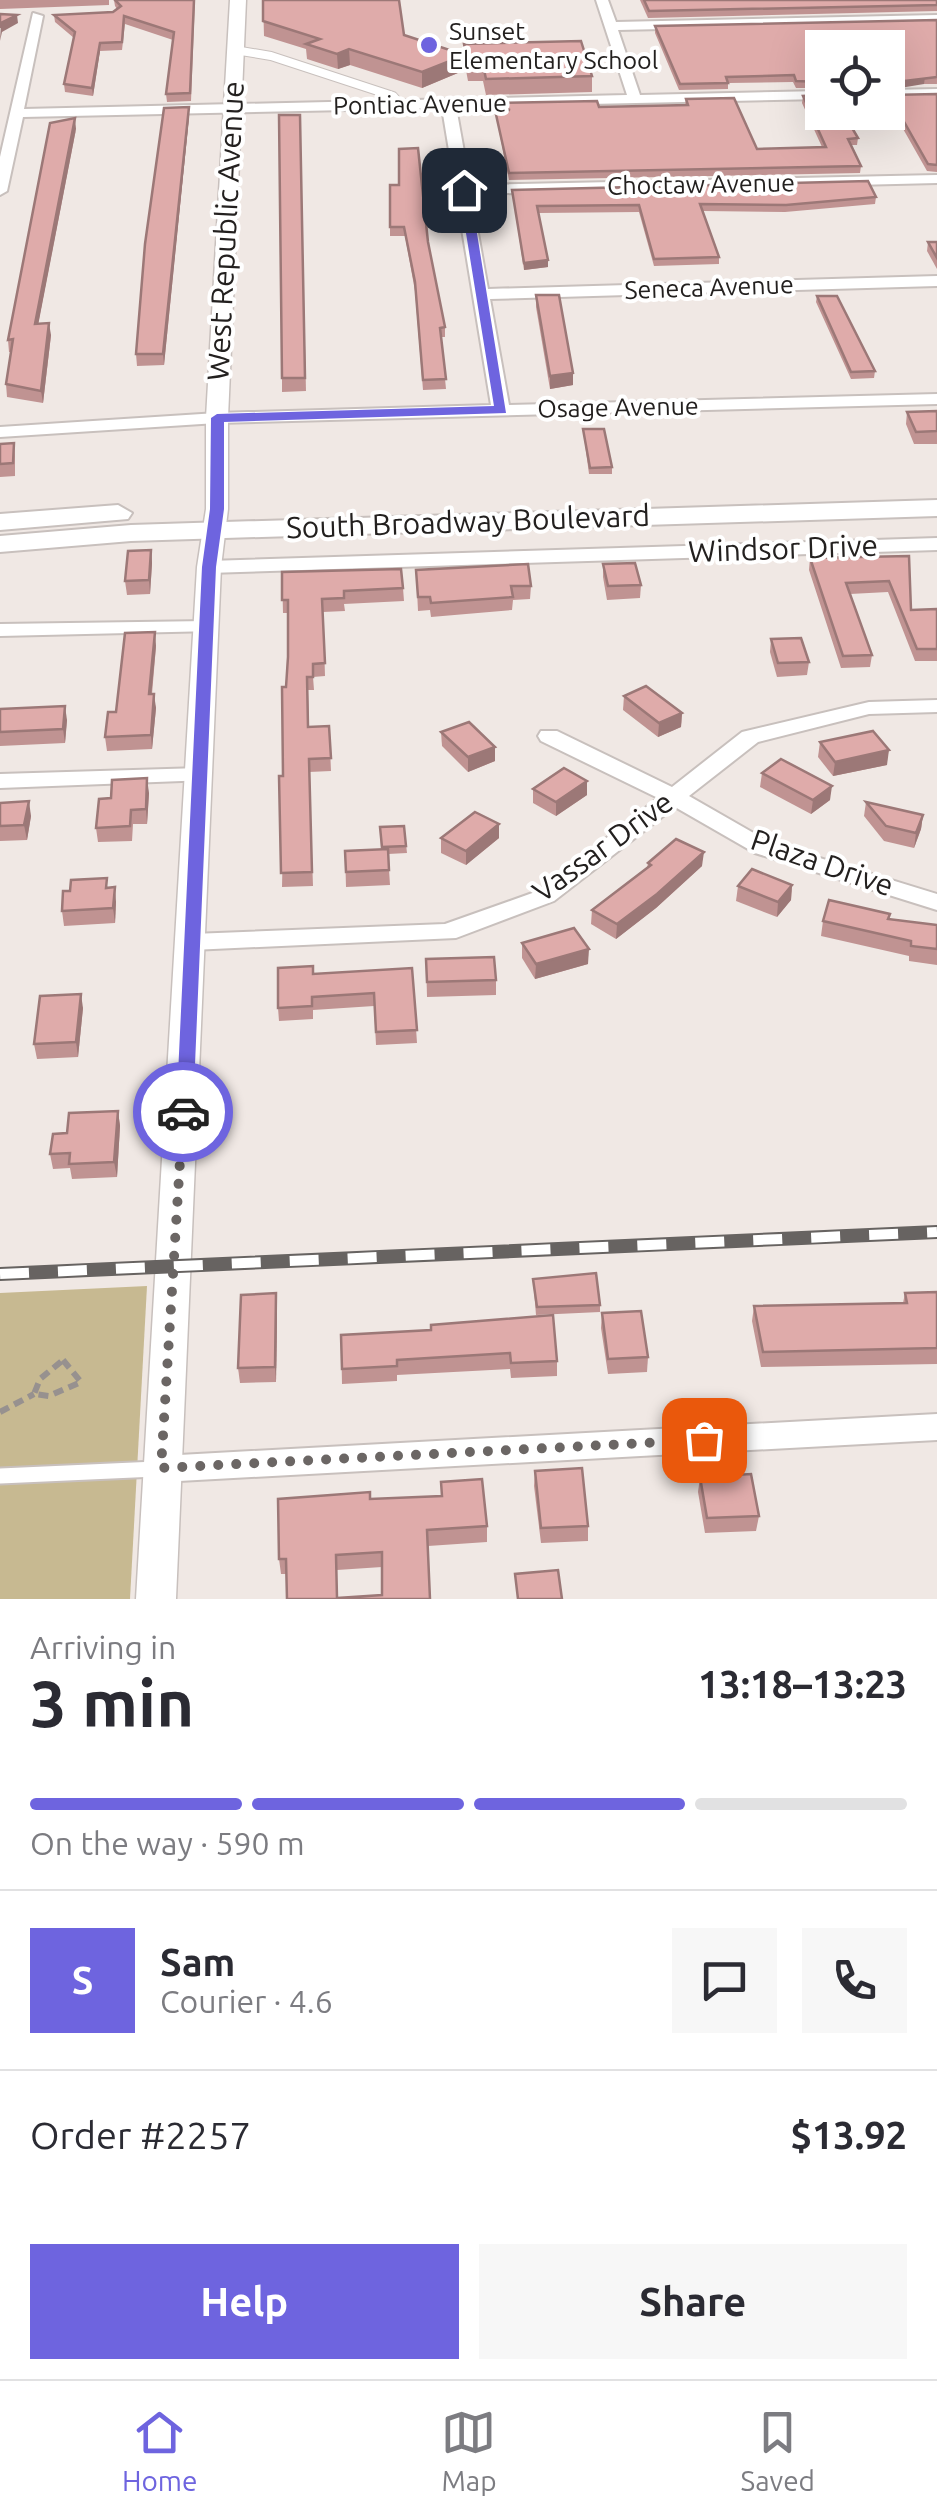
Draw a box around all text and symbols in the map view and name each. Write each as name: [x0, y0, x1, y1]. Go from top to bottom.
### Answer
place label: Sunset Elementary School: [449, 17, 658, 74]
map controls: [805, 30, 905, 130]
button: locate: [805, 30, 905, 130]
marker: Sunset Elementary School: [418, 34, 440, 56]
street label: West Republic Avenue: [200, 80, 250, 382]
street label: Pontiac Avenue: [333, 88, 507, 120]
pin: [422, 148, 507, 233]
icon: home: [437, 163, 492, 218]
street label: Choctaw Avenue: [607, 168, 795, 200]
street label: Seneca Avenue: [624, 270, 794, 304]
street label: Osage Avenue: [537, 392, 699, 422]
street label: South Broadway Boulevard: [285, 498, 651, 544]
street label: Windsor Drive: [687, 528, 879, 568]
street label: Vassar Drive: [526, 784, 679, 908]
street label: Plaza Drive: [747, 822, 898, 902]
courier: [133, 1062, 233, 1162]
icon: car: [156, 1085, 211, 1140]
pin: [662, 1398, 747, 1483]
icon: bag: [677, 1413, 732, 1468]
text: Arriving in: [30, 1629, 176, 1665]
text: 13:18–13:23: [698, 1663, 907, 1705]
text: 3 min: [30, 1666, 194, 1739]
text: On the way · 590 m: [30, 1825, 305, 1861]
button: chat: [672, 1928, 777, 2033]
button: phone: [802, 1928, 907, 2033]
text: Sam: [160, 1941, 235, 1983]
text: S: [72, 1959, 93, 2001]
text: Courier · 4.6: [160, 1983, 333, 2019]
text: Order #2257: [30, 2114, 251, 2156]
text: $13.92: [790, 2114, 907, 2156]
button: Help: [30, 2244, 459, 2359]
button: Share: [479, 2244, 907, 2359]
tab: Home: [122, 2405, 198, 2496]
tab: Map: [441, 2405, 497, 2496]
tab: Saved: [740, 2405, 815, 2496]

